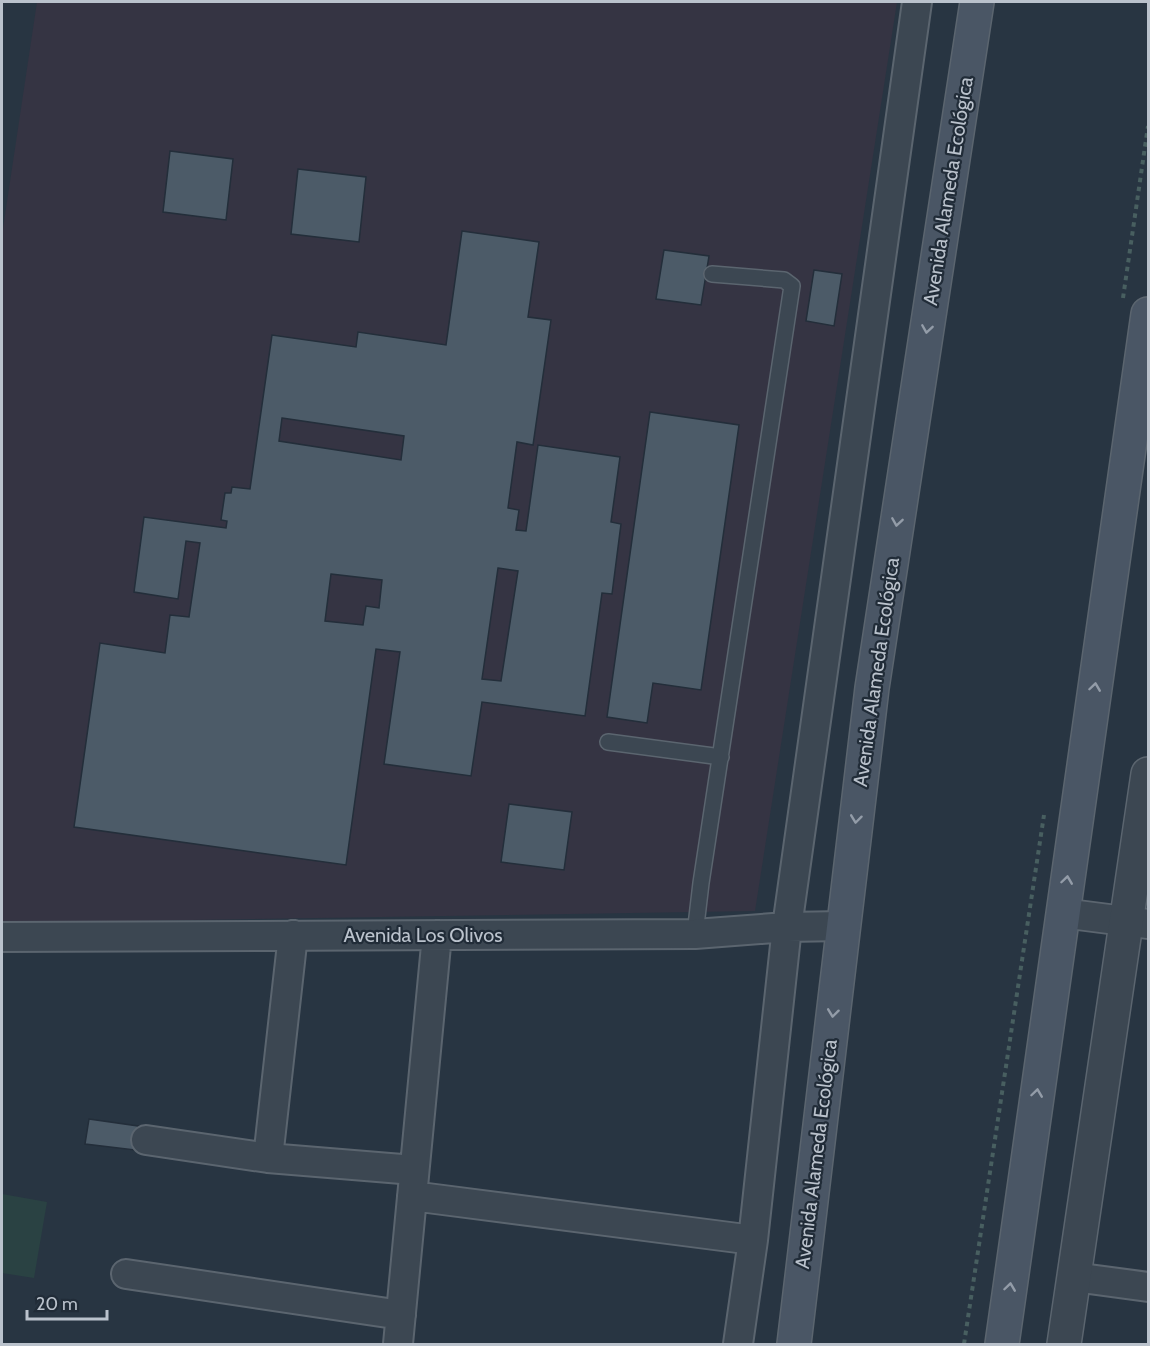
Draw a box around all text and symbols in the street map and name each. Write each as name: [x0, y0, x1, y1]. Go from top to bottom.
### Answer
street label: Avenida Alameda Ecológica: [918, 75, 978, 307]
one-way arrow: [921, 325, 933, 334]
one-way arrow: [892, 517, 904, 527]
street label: Avenida Alameda Ecológica: [848, 555, 904, 788]
one-way arrow: [1088, 682, 1100, 691]
one-way arrow: [850, 815, 863, 824]
one-way arrow: [1060, 875, 1072, 884]
street label: Avenida Los Olivos: [344, 923, 502, 947]
one-way arrow: [827, 1008, 840, 1017]
street label: Avenida Alameda Ecológica: [790, 1037, 842, 1270]
one-way arrow: [1030, 1089, 1042, 1098]
one-way arrow: [1003, 1282, 1015, 1291]
scale bar: [27, 1283, 106, 1321]
text: 20 m: [36, 1293, 78, 1315]

